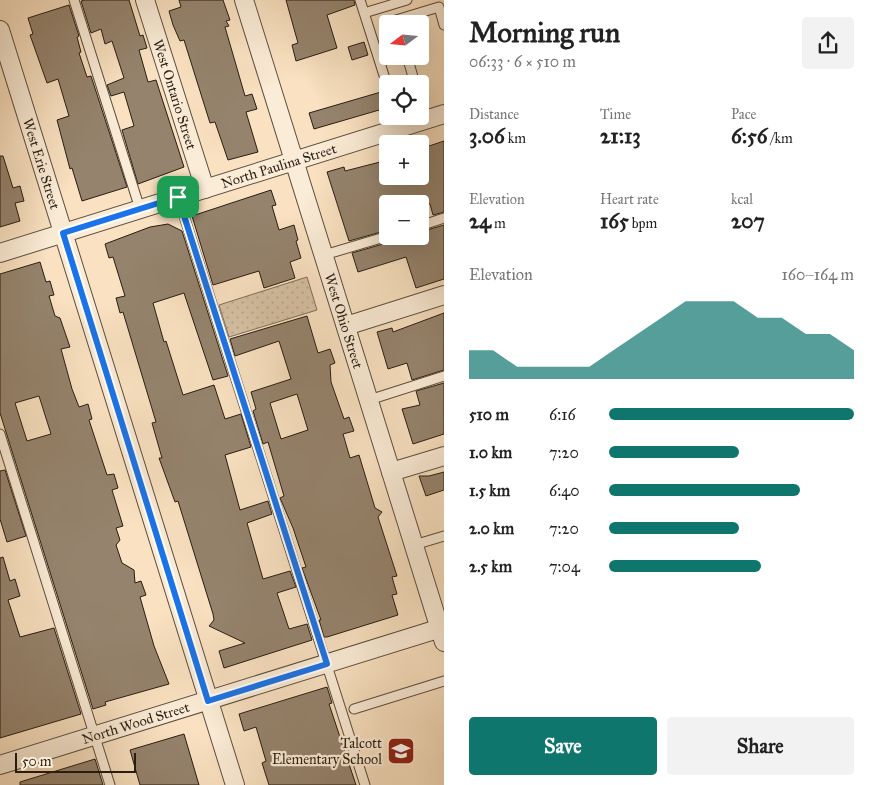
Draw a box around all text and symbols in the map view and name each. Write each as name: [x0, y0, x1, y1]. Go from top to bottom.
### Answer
north arrow: [379, 15, 429, 65]
map controls: [379, 15, 429, 245]
text: Morning run: [469, 15, 620, 50]
button: share: [802, 17, 854, 69]
street label: West Ontario Street: [149, 37, 200, 152]
text: 06:33 · 6 × 510 m: [469, 52, 576, 71]
button: locate: [379, 75, 429, 125]
text: Distance: [469, 106, 519, 123]
text: Time: [600, 106, 631, 123]
text: Pace: [731, 106, 756, 123]
street label: West Erie Street: [19, 116, 63, 211]
text: 3.06: [469, 123, 505, 149]
text: 21:13: [600, 123, 641, 149]
text: 6:56: [731, 123, 768, 149]
text: km: [505, 130, 526, 147]
text: /km: [768, 130, 793, 147]
button: +: [379, 135, 429, 185]
street label: North Paulina Street: [219, 140, 339, 192]
pin: [157, 176, 199, 218]
icon: arrive: [164, 183, 192, 211]
text: Elevation: [469, 191, 525, 208]
text: Heart rate: [600, 191, 659, 208]
text: kcal: [731, 191, 753, 208]
button: −: [379, 195, 429, 245]
text: 24: [469, 208, 491, 234]
text: 165: [600, 208, 629, 234]
text: 207: [731, 208, 765, 234]
text: m: [491, 215, 506, 232]
text: bpm: [629, 215, 657, 232]
text: Elevation: [469, 265, 533, 284]
text: 160–164 m: [782, 265, 854, 284]
street label: West Ohio Street: [321, 271, 366, 371]
text: 510 m: [469, 405, 509, 424]
text: 6:16: [549, 405, 576, 424]
text: 1.0 km: [469, 443, 512, 462]
text: 7:20: [549, 443, 579, 462]
text: 1.5 km: [469, 481, 510, 500]
text: 6:40: [549, 481, 579, 500]
text: 2.0 km: [469, 519, 514, 538]
text: 7:20: [549, 519, 579, 538]
text: 2.5 km: [469, 557, 512, 576]
text: 7:04: [549, 557, 580, 576]
street label: North Wood Street: [80, 699, 192, 748]
button: Save: [469, 717, 657, 775]
button: Share: [667, 717, 854, 775]
place label: Talcott Elementary School: [272, 735, 382, 768]
school or university icon: Talcott Elementary School: [386, 736, 416, 766]
scale bar: [15, 750, 136, 773]
text: 50 m: [22, 753, 51, 770]

